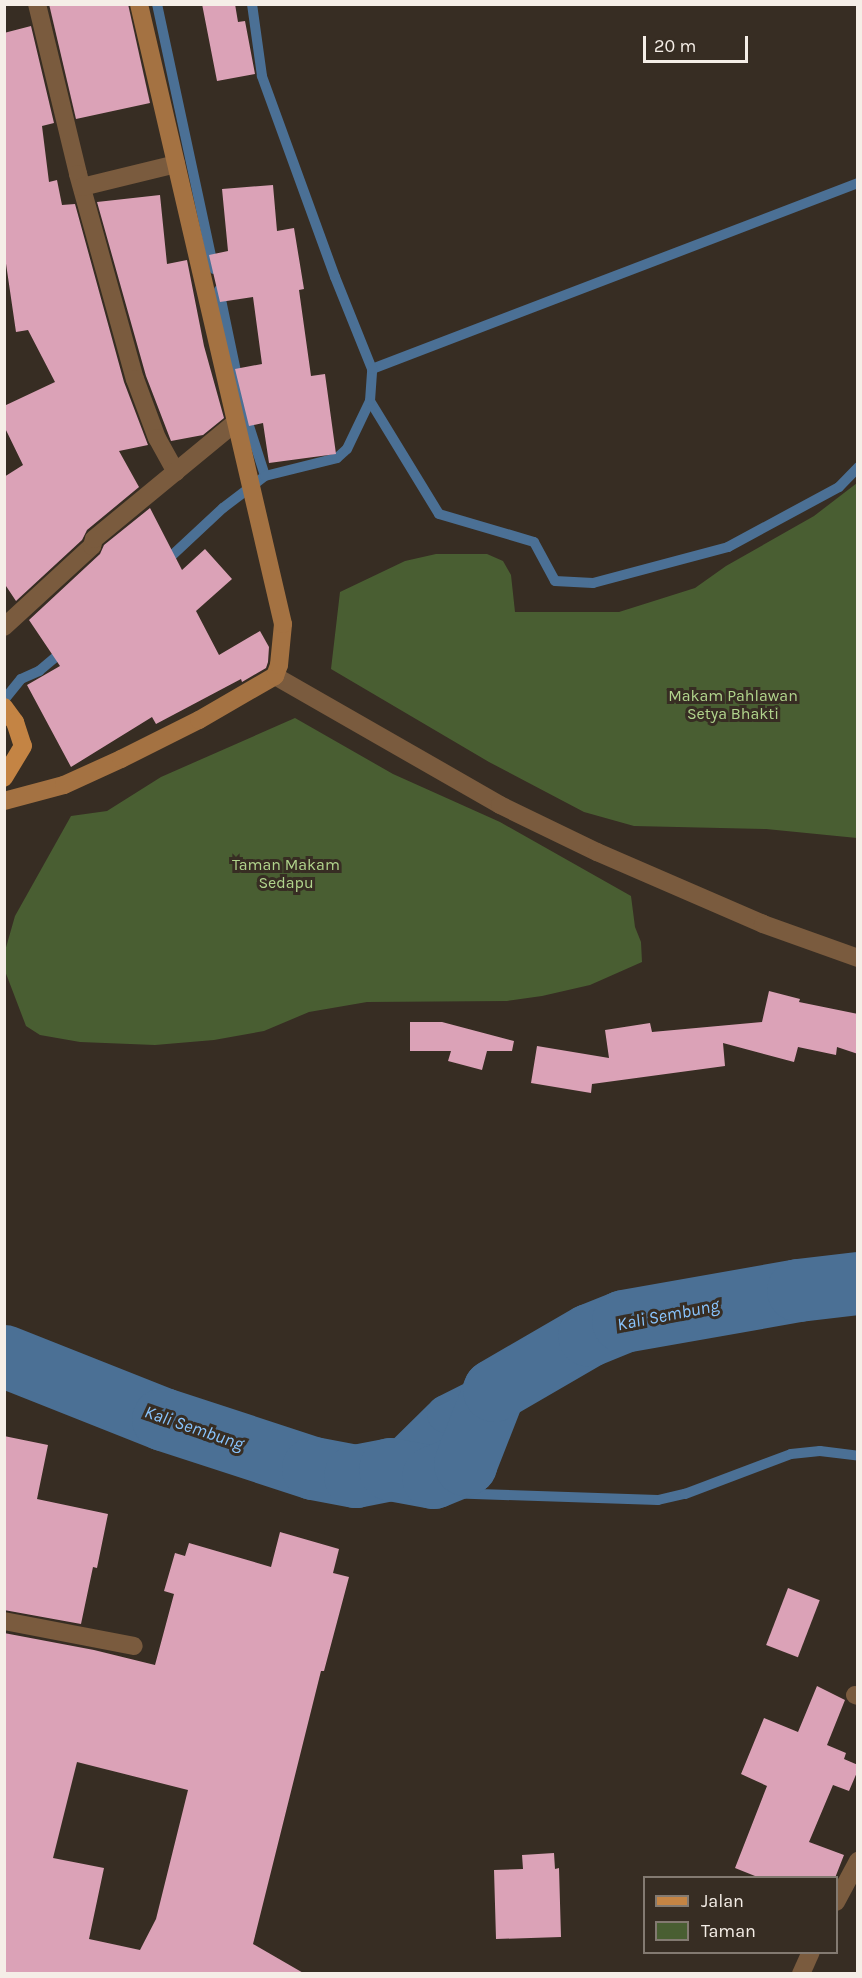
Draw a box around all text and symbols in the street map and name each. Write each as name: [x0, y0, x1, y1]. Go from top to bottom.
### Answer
scale bar: [646, 24, 751, 62]
text: 20 m: [654, 35, 696, 57]
park label: Makam Pahlawan Setya Bhakti: [668, 686, 798, 724]
park label: Taman Makam Sedapu: [232, 855, 340, 893]
water label: Kali Sembung: [615, 1295, 721, 1335]
water label: Kali Sembung: [141, 1401, 247, 1455]
legend: [643, 1876, 838, 1954]
text: Jalan: [701, 1890, 744, 1912]
text: Taman: [701, 1920, 756, 1942]

